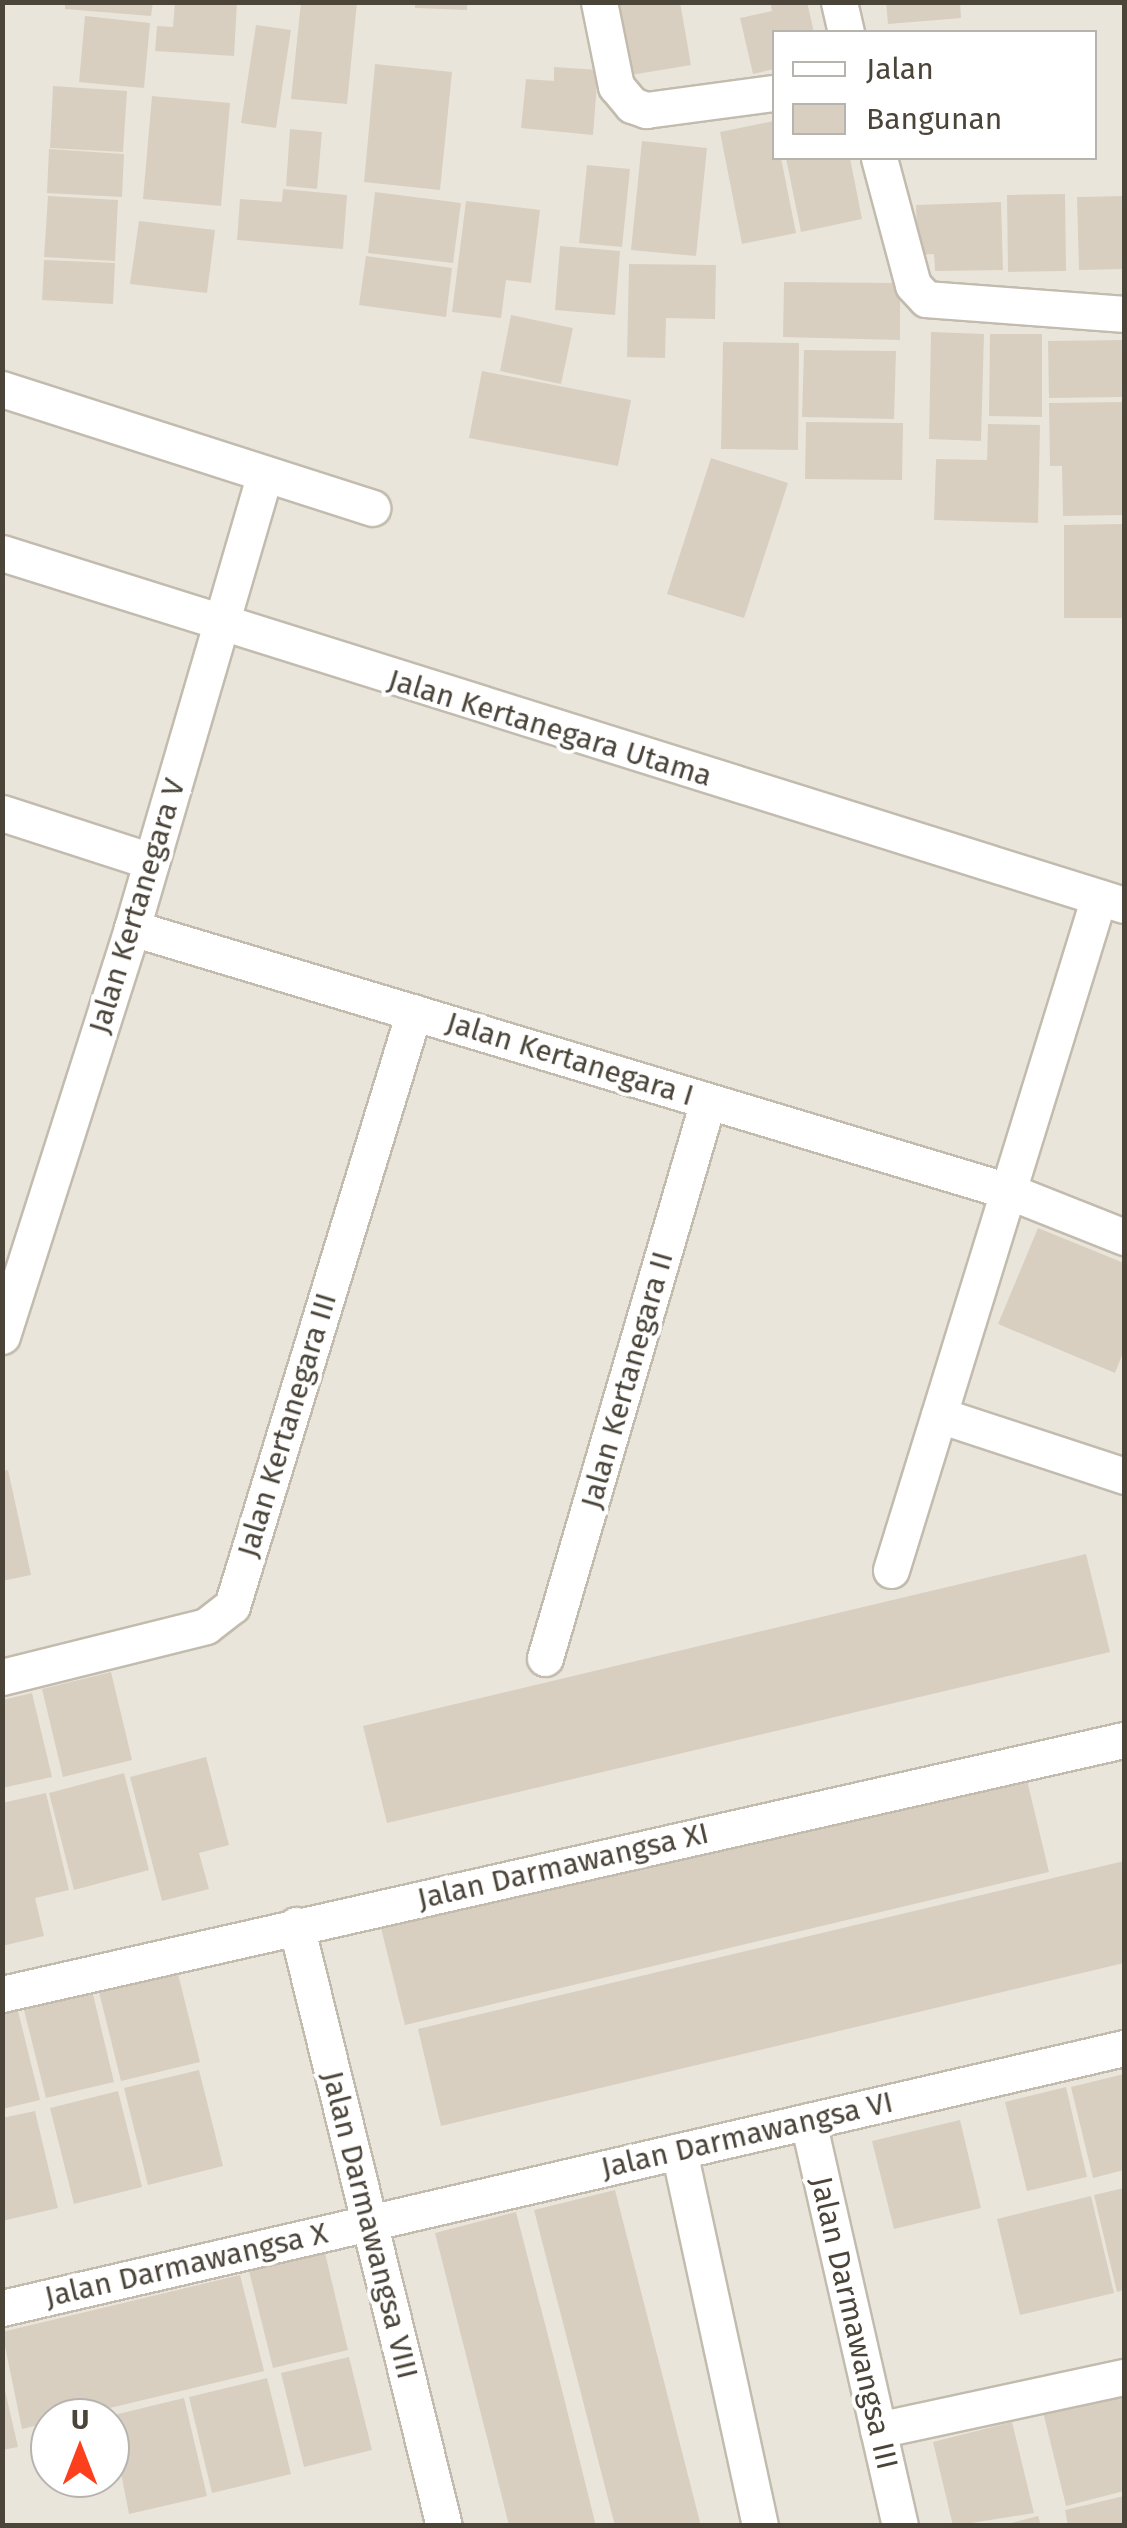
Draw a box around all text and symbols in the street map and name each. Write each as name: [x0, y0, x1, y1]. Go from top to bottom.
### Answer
legend: [772, 30, 1097, 160]
text: Jalan: [866, 51, 934, 87]
text: Bangunan: [866, 101, 1002, 137]
street label: Jalan Kertanegara Utama: [384, 662, 716, 794]
street label: Jalan Kertanegara V: [81, 774, 193, 1038]
street label: Jalan Kertanegara I: [442, 1004, 698, 1114]
street label: Jalan Kertanegara II: [573, 1247, 681, 1513]
street label: Jalan Kertanegara III: [230, 1289, 344, 1561]
street label: Jalan Darmawangsa XI: [414, 1815, 712, 1917]
street label: Jalan Darmawangsa VIII: [314, 2067, 426, 2383]
street label: Jalan Darmawangsa VI: [598, 2084, 896, 2186]
street label: Jalan Darmawangsa III: [803, 2173, 905, 2473]
street label: Jalan Darmawangsa X: [41, 2215, 331, 2315]
north arrow: [30, 2398, 130, 2498]
text: U: [71, 2403, 89, 2436]

